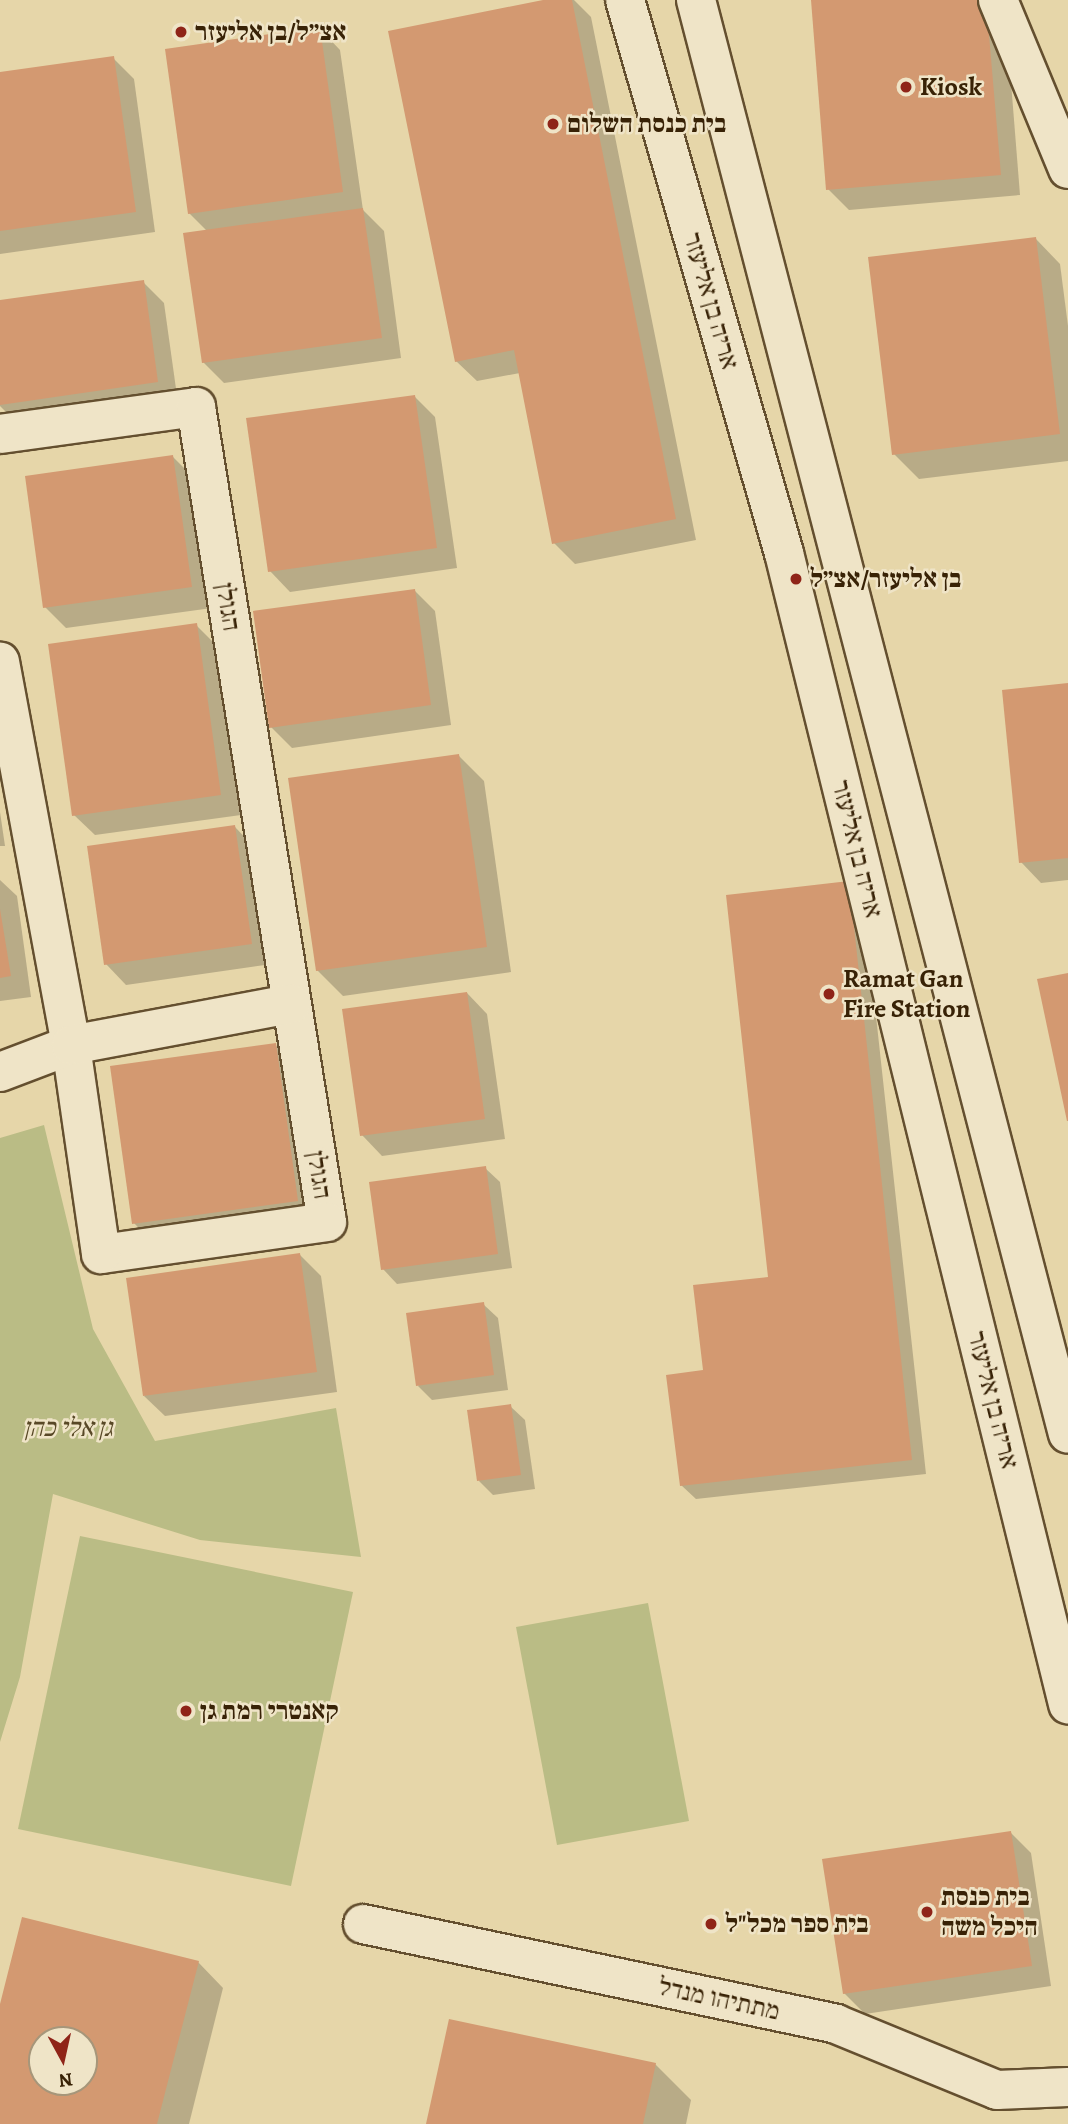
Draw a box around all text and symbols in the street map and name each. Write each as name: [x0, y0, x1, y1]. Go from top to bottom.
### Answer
place label: אצ״ל/בן אליעזר: [195, 16, 346, 48]
marker: אצ״ל/בן אליעזר: [173, 24, 189, 40]
place label: Kiosk: [920, 71, 982, 103]
marker: Kiosk: [898, 79, 914, 95]
place label: בית כנסת השלום: [567, 108, 726, 140]
marker: בית כנסת השלום: [545, 116, 561, 132]
street label: אריה בן אליעזר: [677, 229, 745, 373]
place label: בן אליעזר/אצ״ל: [810, 563, 961, 595]
marker: בן אליעזר/אצ״ל: [788, 571, 804, 587]
street label: הגולן: [209, 581, 247, 633]
street label: אריה בן אליעזר: [825, 777, 889, 921]
place label: Ramat Gan Fire Station: [843, 963, 970, 1024]
marker: Ramat Gan Fire Station: [821, 986, 837, 1002]
street label: הגולן: [300, 1149, 338, 1201]
street label: אריה בן אליעזר: [961, 1328, 1025, 1472]
park label: גן אלי כהן: [23, 1412, 113, 1444]
place label: קאנטרי רמת גן: [200, 1695, 339, 1727]
marker: קאנטרי רמת גן: [178, 1703, 194, 1719]
place label: בית כנסת היכל משה: [941, 1881, 1038, 1942]
marker: בית כנסת היכל משה: [919, 1904, 935, 1920]
place label: בית ספר מכל"ל: [725, 1908, 869, 1940]
marker: בית ספר מכל"ל: [703, 1916, 719, 1932]
street label: מתתיהו מנדל: [655, 1971, 783, 2027]
north arrow: [28, 2026, 98, 2096]
text: N: [57, 2066, 74, 2094]

